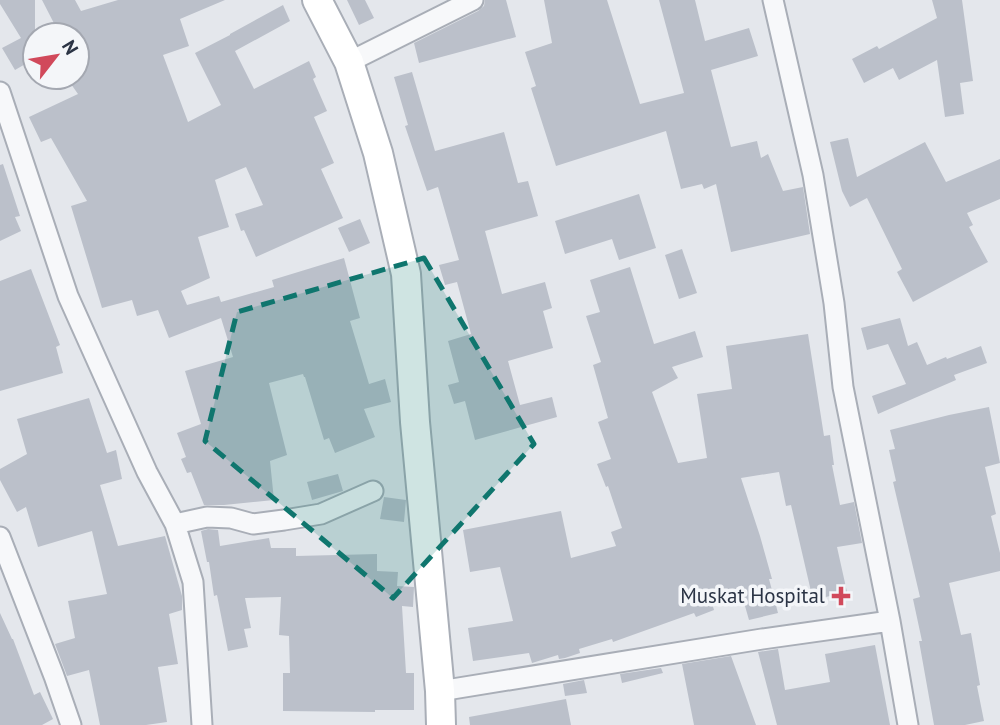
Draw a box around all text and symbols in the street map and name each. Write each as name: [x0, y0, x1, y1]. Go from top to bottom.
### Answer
north arrow: [21, 21, 91, 91]
text: N: [57, 36, 84, 59]
place label: Muskat Hospital: [680, 582, 825, 609]
marker: Muskat Hospital: [831, 586, 851, 606]

